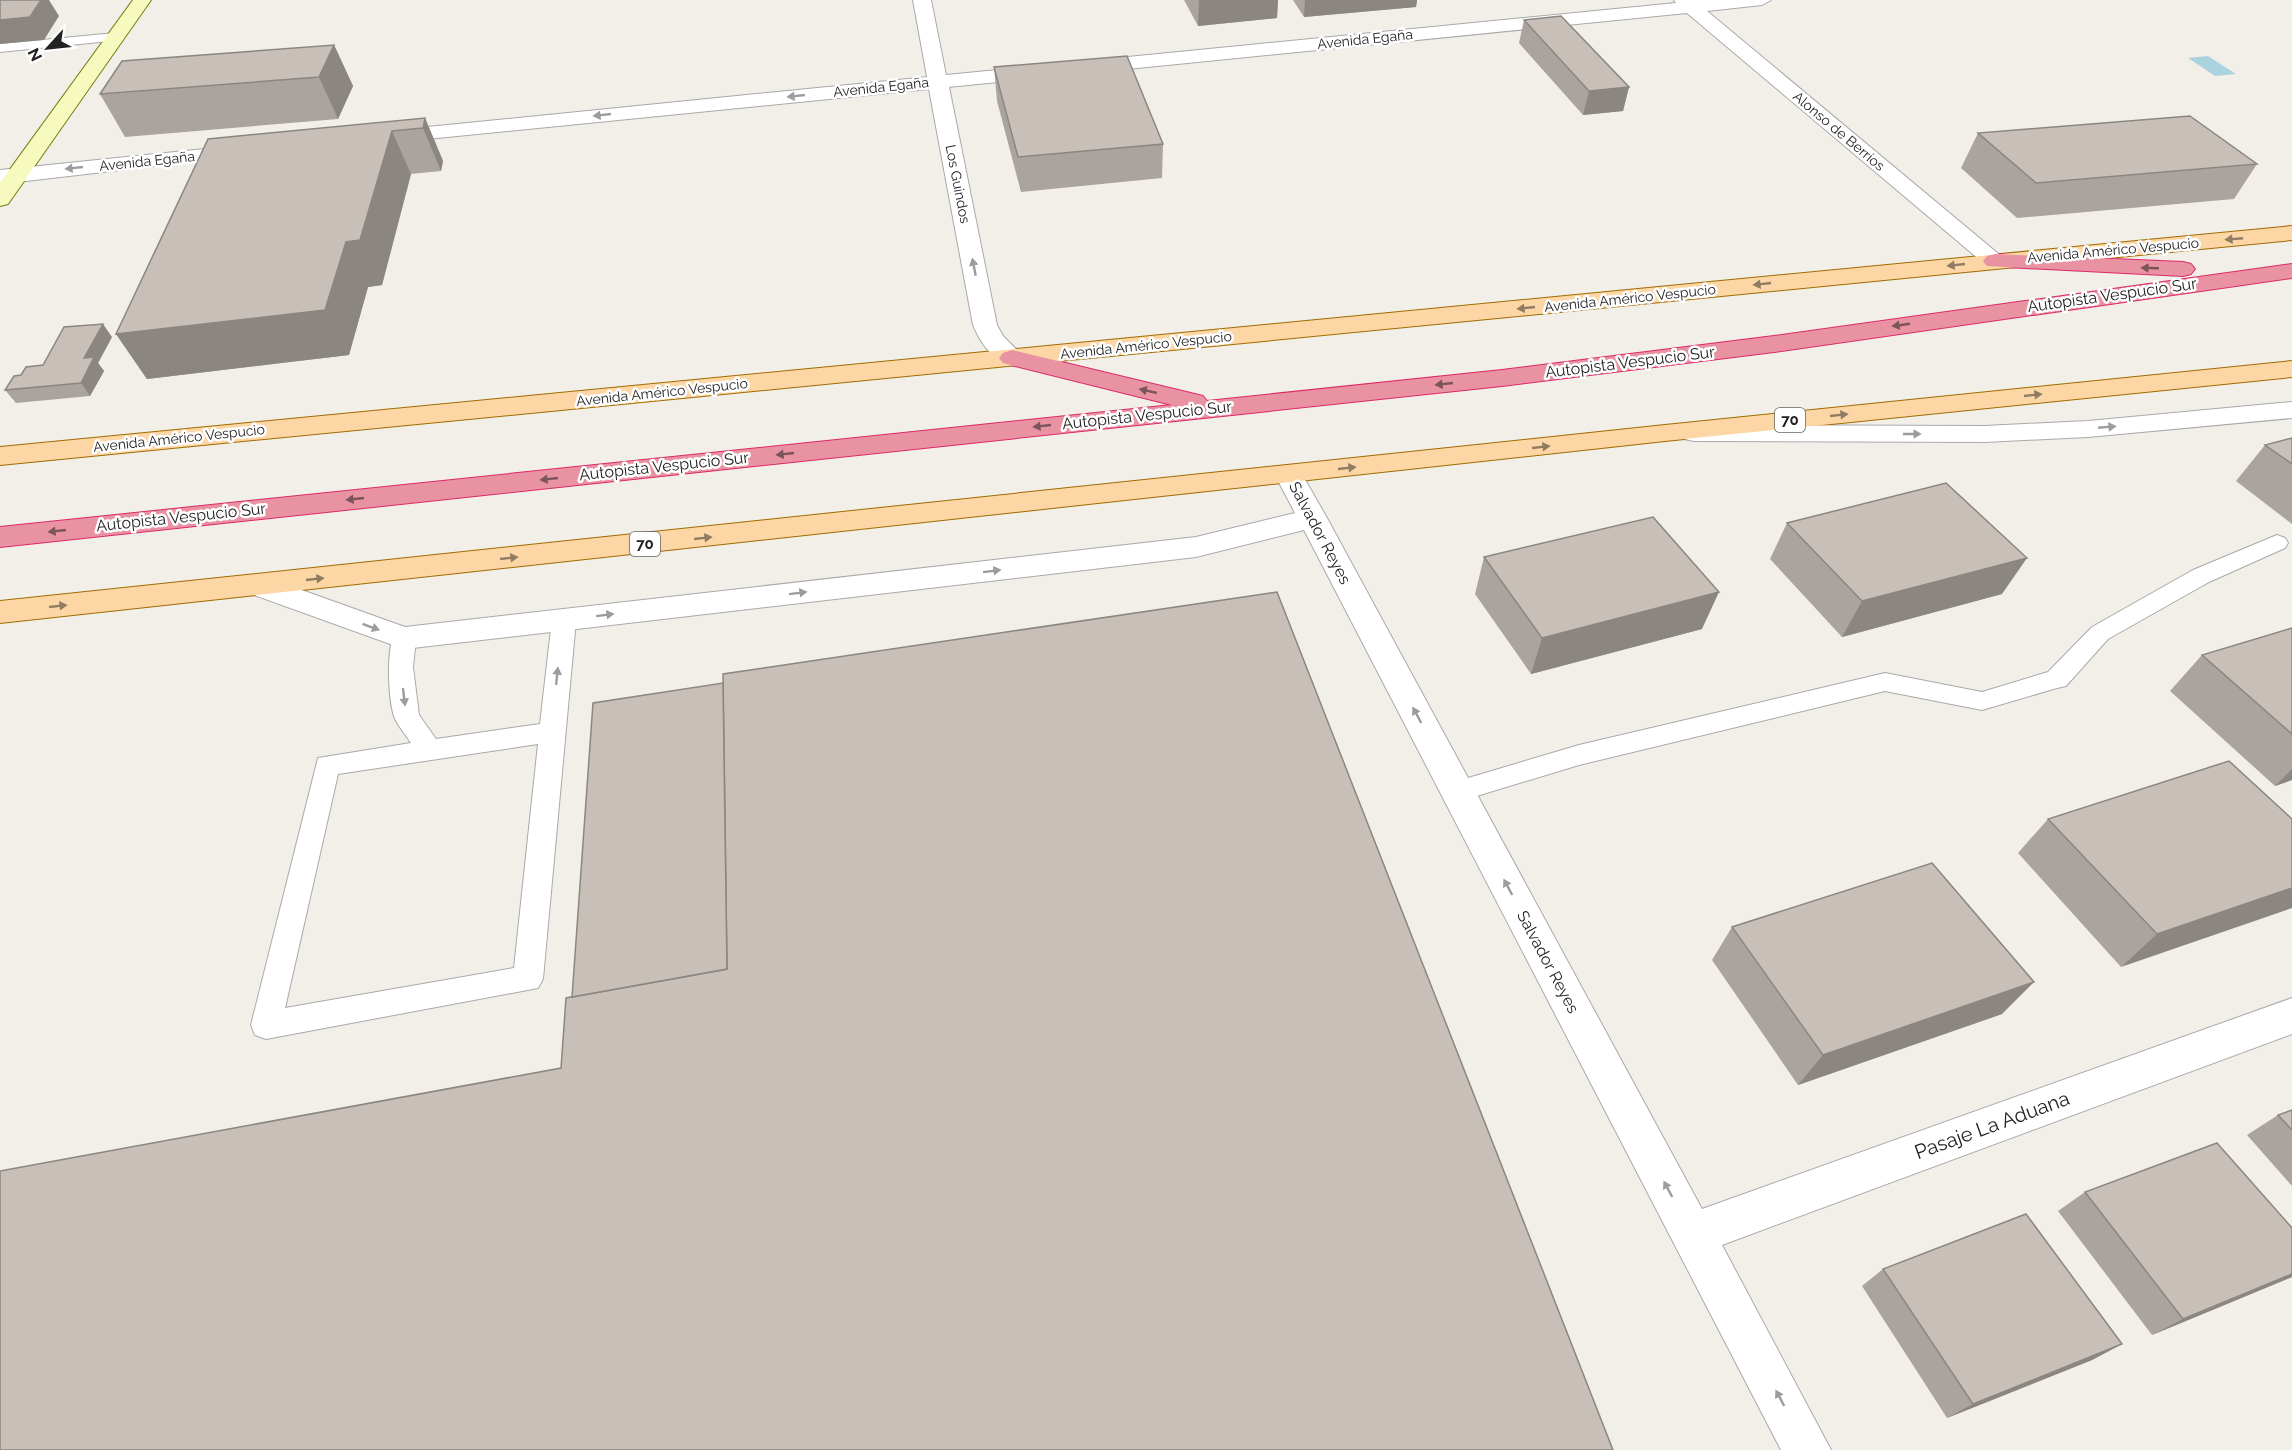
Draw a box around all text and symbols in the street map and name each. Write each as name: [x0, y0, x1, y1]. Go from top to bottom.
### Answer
north arrow: [18, 18, 78, 78]
street label: Avenida Egaña: [1316, 26, 1414, 52]
text: N: [24, 45, 46, 64]
street label: Avenida Egaña: [832, 74, 930, 100]
street label: Alonso de Berríos: [1790, 88, 1888, 174]
one-way arrow: [787, 91, 806, 101]
one-way arrow: [593, 110, 612, 120]
street label: Los Guindos: [943, 143, 974, 225]
street label: Avenida Egaña: [98, 148, 196, 174]
one-way arrow: [65, 163, 84, 173]
one-way arrow: [2224, 234, 2243, 244]
street label: Avenida Américo Vespucio: [2027, 235, 2199, 265]
one-way arrow: [969, 258, 978, 277]
one-way arrow: [1946, 260, 1965, 270]
one-way arrow: [2141, 264, 2160, 273]
street label: Autopista Vespucio Sur: [2026, 274, 2198, 316]
one-way arrow: [1752, 280, 1771, 289]
street label: Avenida Américo Vespucio: [1544, 281, 1716, 315]
one-way arrow: [1517, 303, 1536, 313]
one-way arrow: [1892, 320, 1911, 329]
street label: Avenida Américo Vespucio: [1060, 328, 1232, 362]
street label: Autopista Vespucio Sur: [1544, 342, 1716, 382]
street label: Avenida Américo Vespucio: [576, 375, 748, 409]
one-way arrow: [1434, 379, 1453, 389]
one-way arrow: [1139, 386, 1157, 396]
one-way arrow: [2024, 390, 2043, 400]
street label: Autopista Vespucio Sur: [1061, 397, 1233, 433]
road number: 70: [1775, 408, 1805, 432]
one-way arrow: [1830, 410, 1849, 420]
street label: Avenida Américo Vespucio: [93, 421, 265, 455]
one-way arrow: [1033, 422, 1052, 431]
one-way arrow: [2098, 423, 2117, 432]
one-way arrow: [1903, 429, 1922, 439]
one-way arrow: [1531, 442, 1550, 452]
street label: Autopista Vespucio Sur: [578, 448, 750, 484]
one-way arrow: [775, 449, 794, 459]
one-way arrow: [1338, 464, 1357, 473]
one-way arrow: [539, 474, 558, 483]
street label: Salvador Reyes: [1285, 479, 1355, 588]
one-way arrow: [345, 494, 364, 504]
street label: Autopista Vespucio Sur: [95, 499, 267, 535]
one-way arrow: [47, 526, 66, 535]
road number: 70: [630, 532, 660, 556]
one-way arrow: [693, 533, 712, 542]
one-way arrow: [499, 553, 518, 563]
one-way arrow: [983, 566, 1002, 575]
one-way arrow: [305, 574, 324, 584]
one-way arrow: [789, 588, 808, 598]
one-way arrow: [49, 601, 68, 611]
one-way arrow: [595, 611, 614, 620]
one-way arrow: [362, 622, 380, 632]
one-way arrow: [552, 666, 562, 685]
one-way arrow: [400, 687, 409, 706]
one-way arrow: [1412, 706, 1422, 723]
one-way arrow: [1503, 878, 1513, 895]
street label: Salvador Reyes: [1513, 908, 1583, 1017]
street label: Pasaje La Aduana: [1911, 1086, 2073, 1164]
one-way arrow: [1664, 1181, 1673, 1198]
one-way arrow: [1775, 1390, 1785, 1407]

